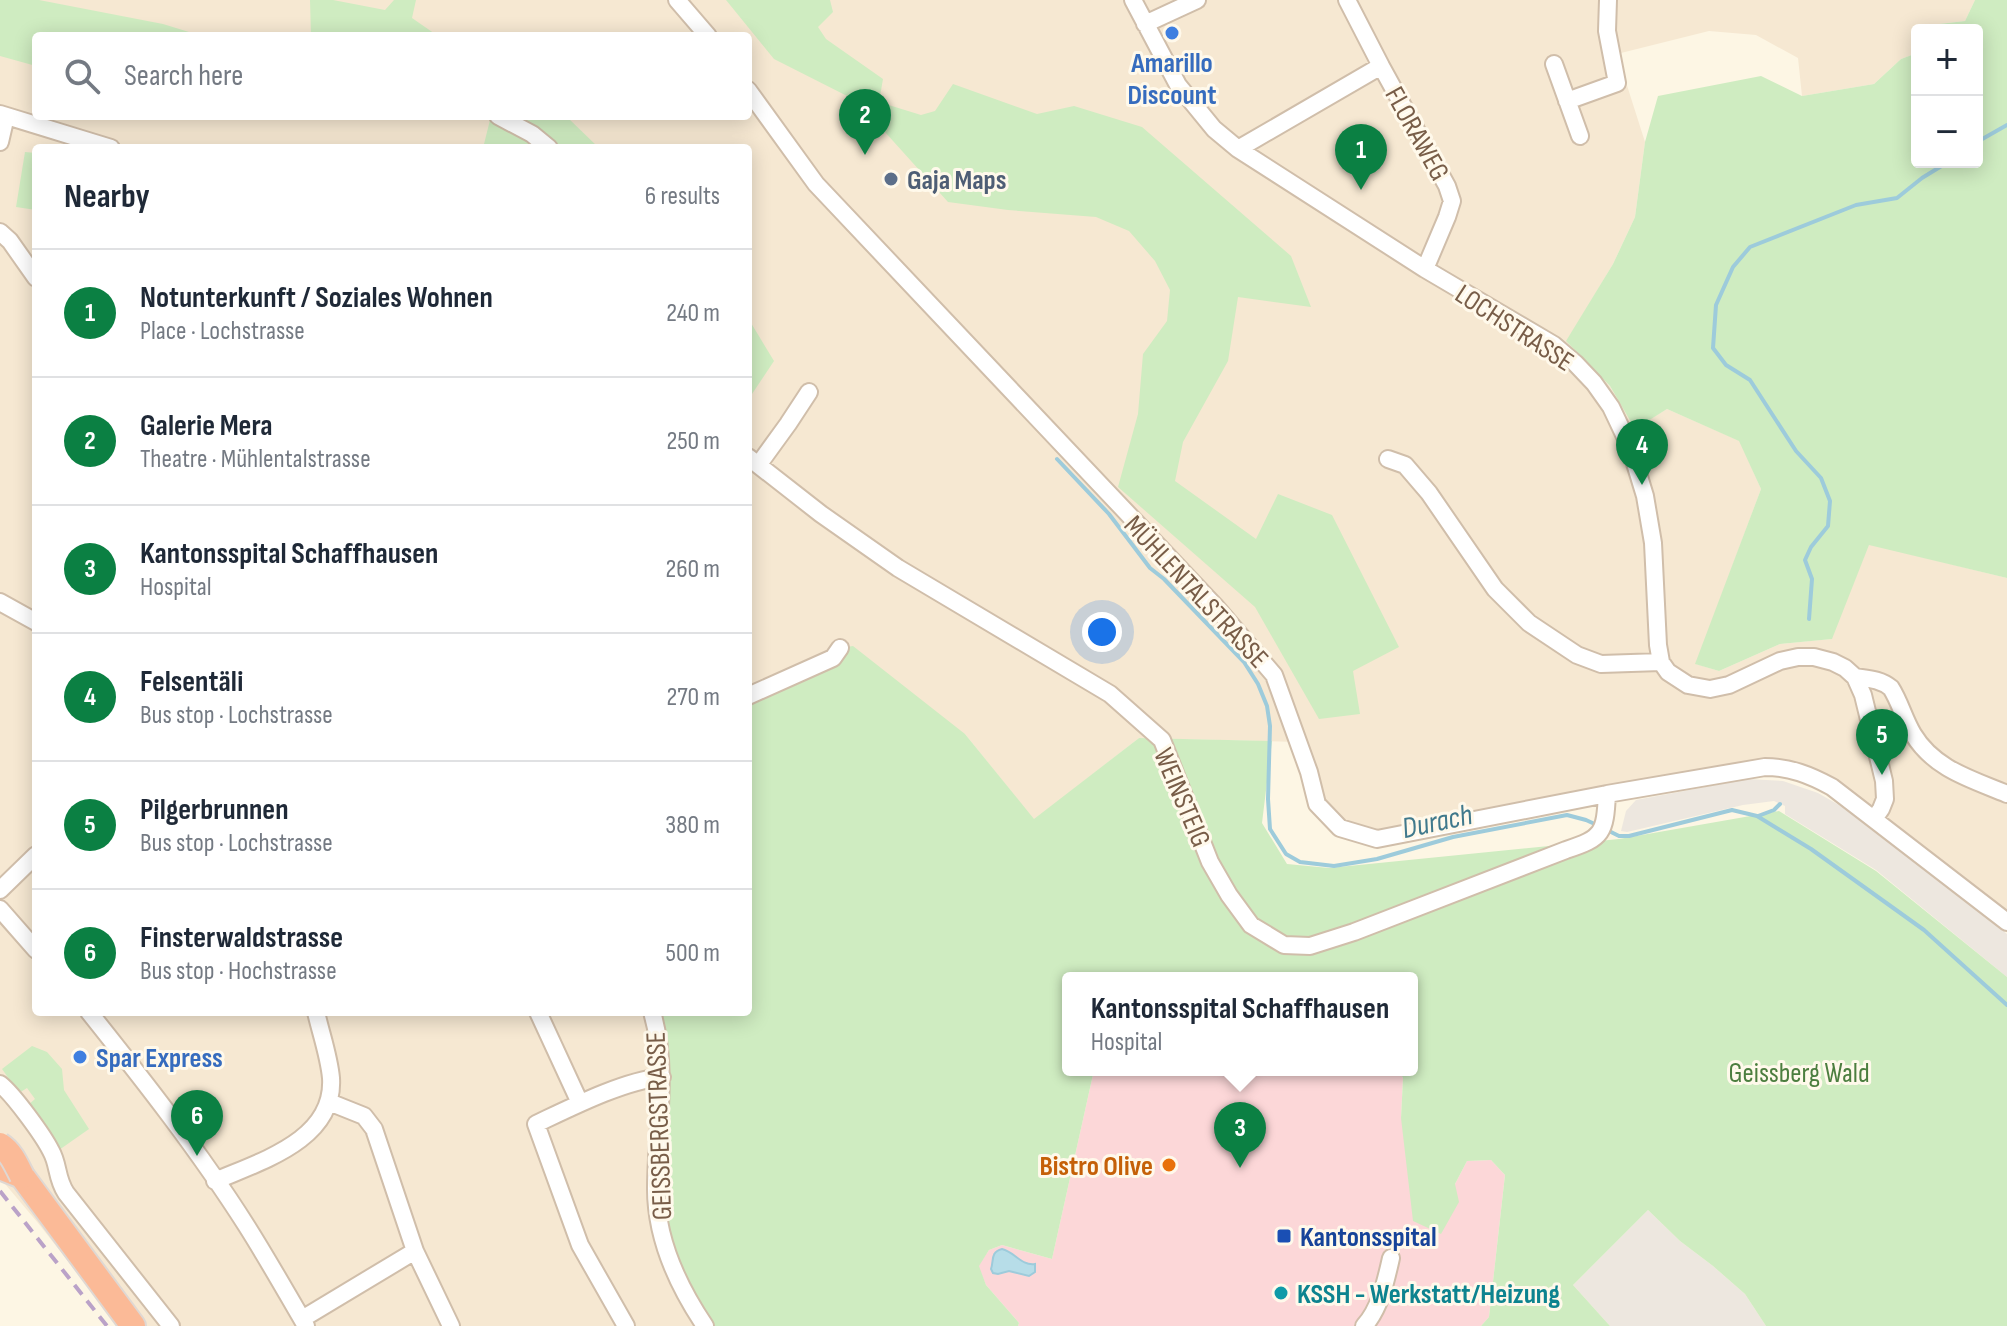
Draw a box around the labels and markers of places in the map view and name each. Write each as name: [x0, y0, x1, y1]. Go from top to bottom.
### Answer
marker: Amarillo Discount: [1163, 24, 1181, 42]
place label: Amarillo Discount: [1128, 47, 1216, 112]
pin: 2: [839, 89, 891, 155]
pin: 1: [1335, 124, 1387, 190]
place label: Gaja Maps: [907, 164, 1007, 197]
marker: Gaja Maps: [882, 170, 900, 188]
pin: 4: [1616, 419, 1668, 485]
pin: 5: [1856, 709, 1908, 775]
place label: Spar Express: [96, 1042, 223, 1075]
marker: Spar Express: [71, 1048, 89, 1066]
pin: 6: [171, 1090, 223, 1156]
pin: 3: [1214, 1102, 1266, 1168]
place label: Bistro Olive: [1039, 1150, 1153, 1183]
marker: Bistro Olive: [1160, 1156, 1178, 1174]
place label: Kantonsspital: [1300, 1221, 1437, 1254]
marker: Kantonsspital: [1275, 1227, 1293, 1245]
place label: KSSH - Werkstatt/Heizung: [1297, 1278, 1560, 1311]
marker: KSSH - Werkstatt/Heizung: [1272, 1284, 1290, 1302]

